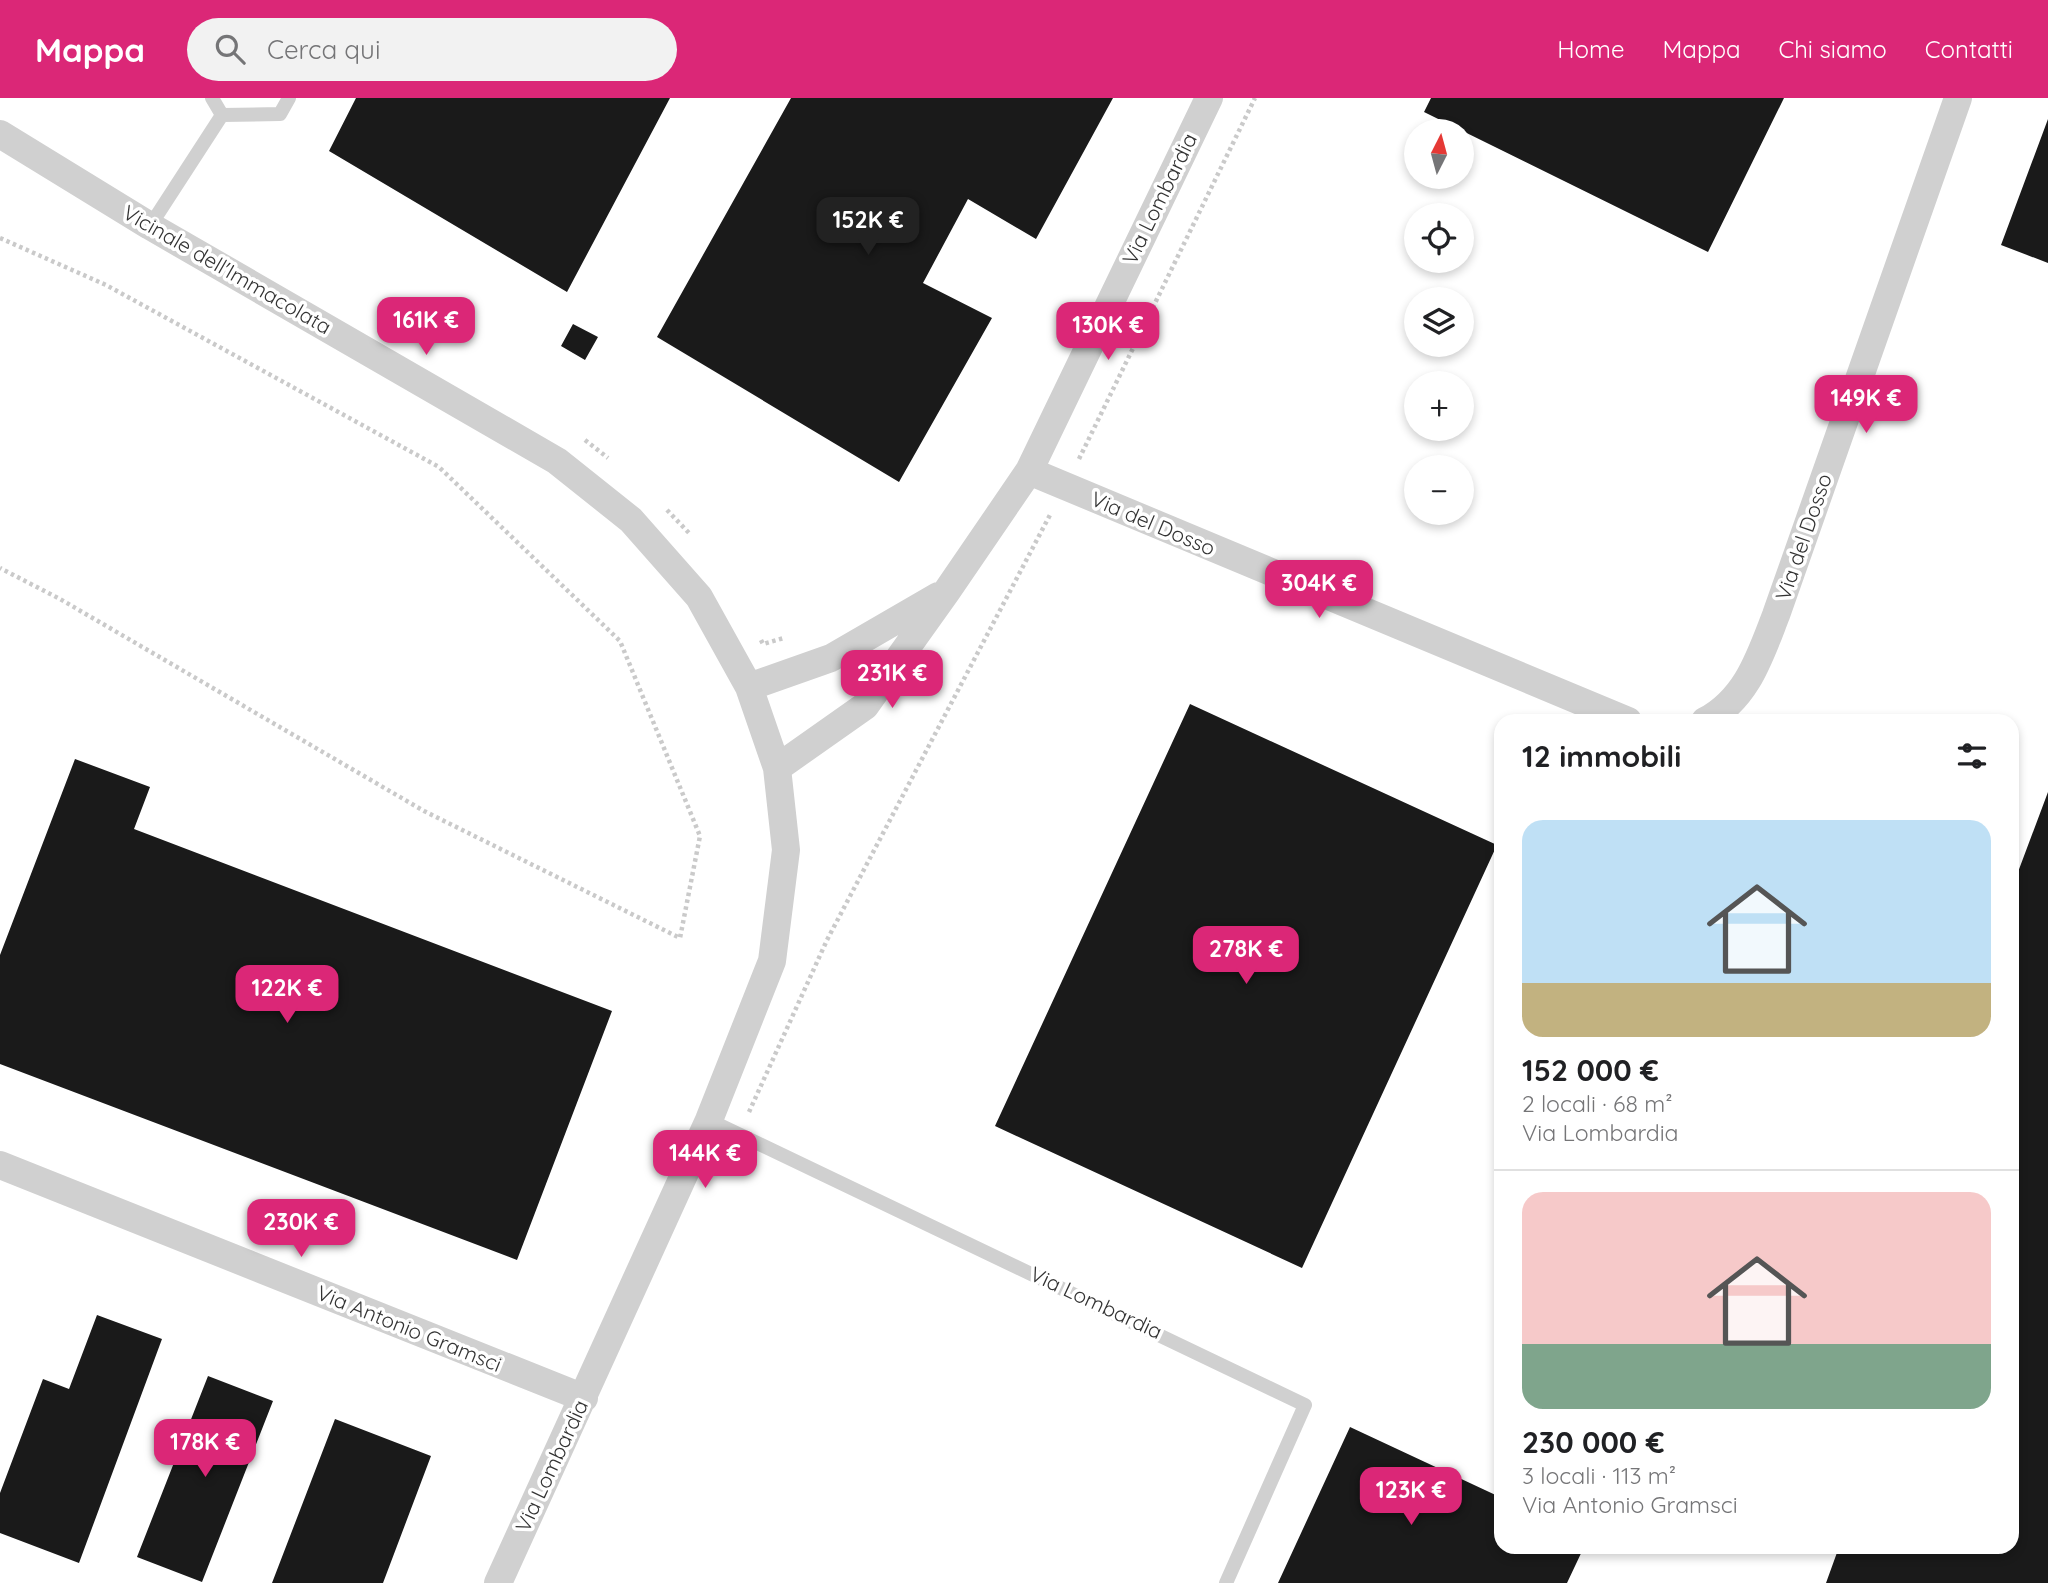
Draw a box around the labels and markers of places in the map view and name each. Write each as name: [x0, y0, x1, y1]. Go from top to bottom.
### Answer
pin: 152K €: [811, 198, 925, 257]
pin: 161K €: [369, 298, 483, 357]
pin: 130K €: [1051, 302, 1165, 362]
pin: 149K €: [1809, 376, 1923, 435]
pin: 304K €: [1262, 560, 1376, 620]
pin: 231K €: [835, 650, 949, 710]
pin: 278K €: [1189, 926, 1303, 986]
pin: 122K €: [230, 965, 344, 1025]
pin: 144K €: [648, 1130, 762, 1190]
pin: 230K €: [244, 1200, 358, 1259]
pin: 178K €: [148, 1420, 262, 1479]
pin: 123K €: [1354, 1468, 1468, 1527]

